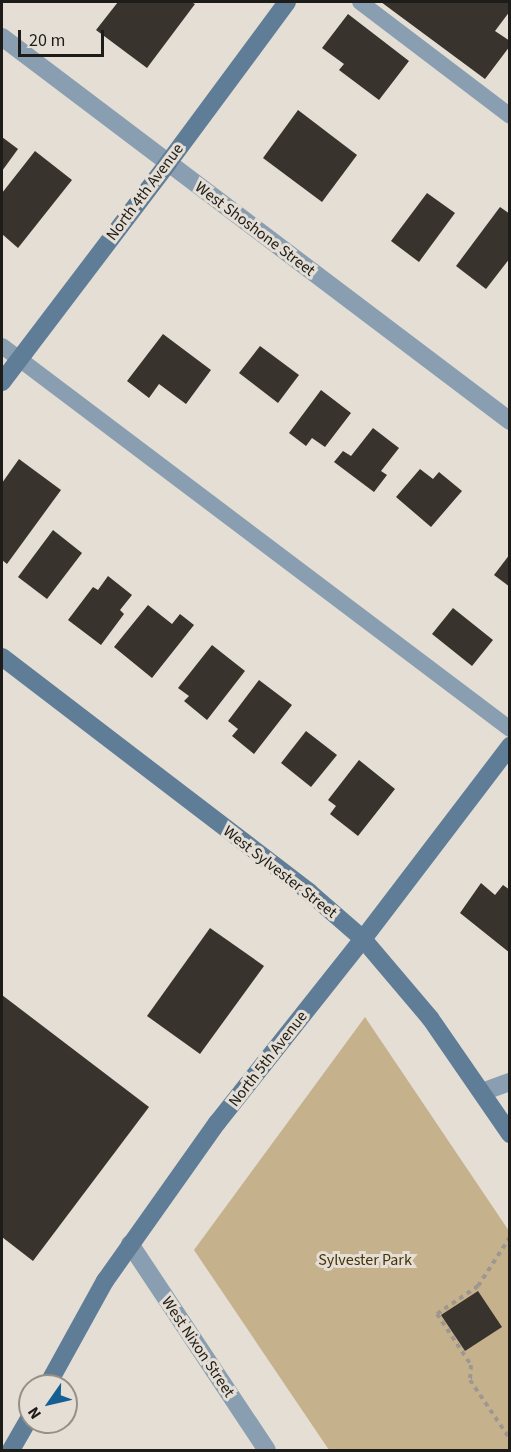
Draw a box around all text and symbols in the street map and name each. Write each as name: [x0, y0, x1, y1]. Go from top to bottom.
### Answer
scale bar: [21, 18, 106, 56]
text: 20 m: [29, 28, 65, 53]
street label: North 4th Avenue: [102, 140, 188, 244]
street label: West Shoshone Street: [191, 178, 319, 280]
street label: West Sylvester Street: [219, 822, 341, 922]
street label: North 5th Avenue: [225, 1007, 311, 1111]
park label: Sylvester Park: [318, 1250, 412, 1270]
street label: West Nixon Street: [157, 1293, 239, 1401]
north arrow: [18, 1374, 78, 1434]
text: N: [23, 1402, 47, 1424]

